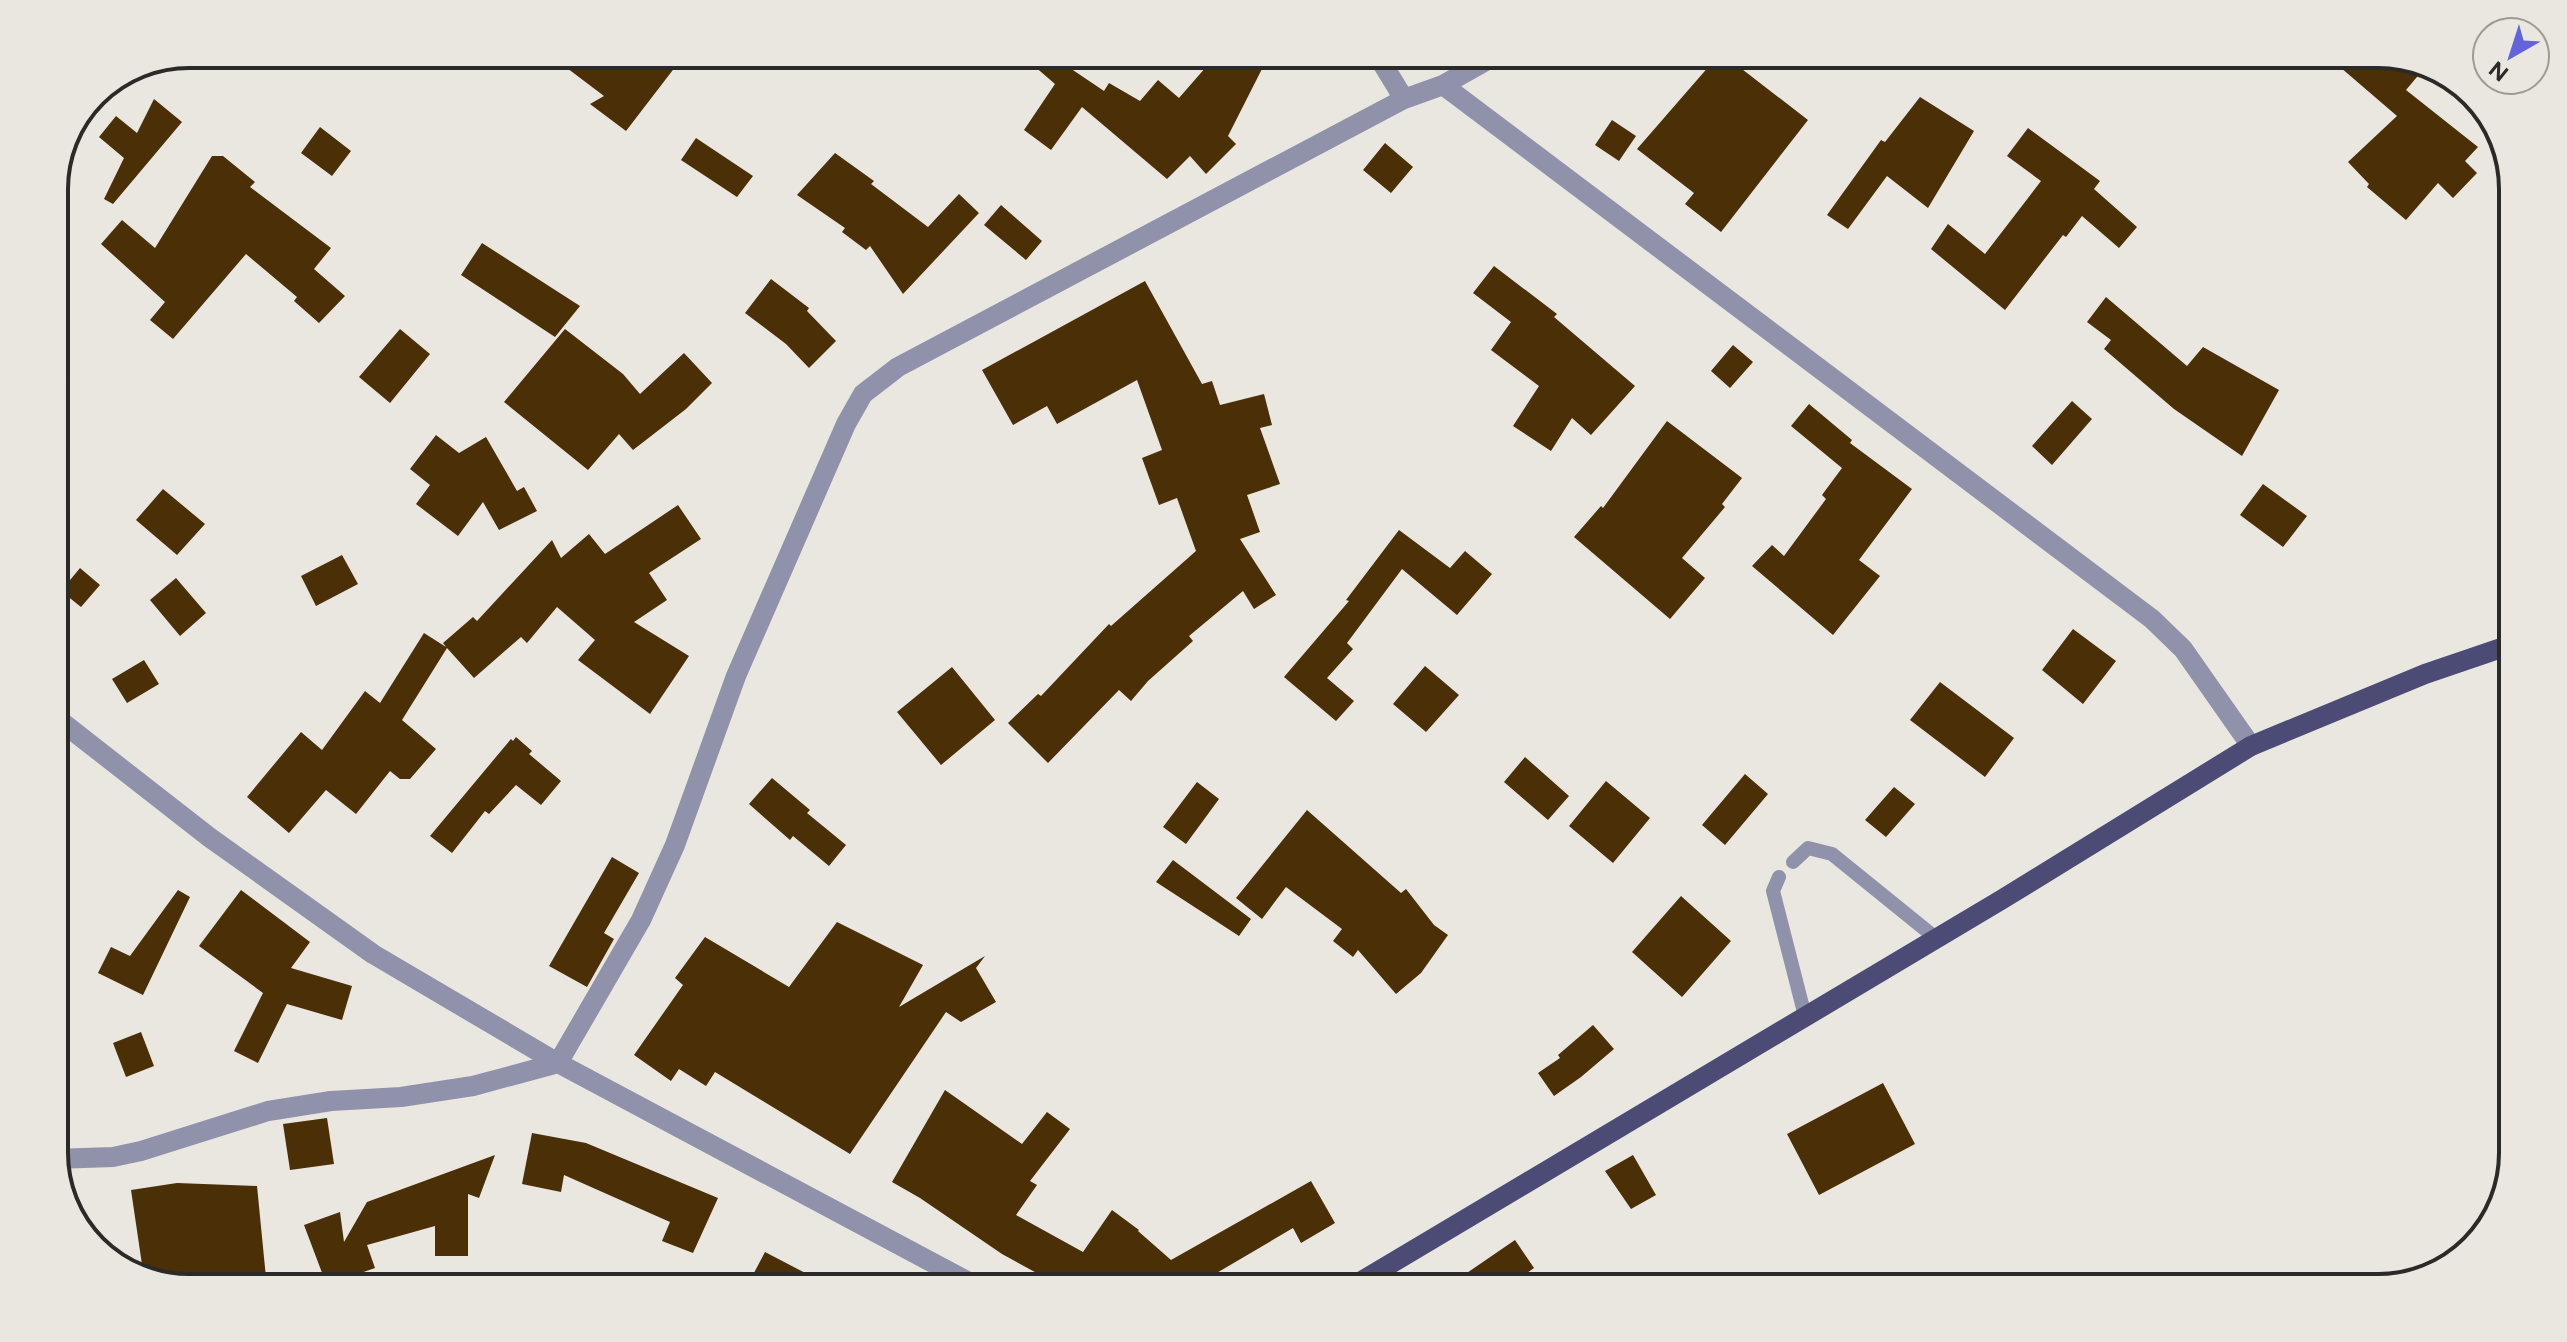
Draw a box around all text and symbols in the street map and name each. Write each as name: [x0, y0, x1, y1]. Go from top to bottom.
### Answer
north arrow: [2471, 16, 2551, 96]
text: N: [2484, 55, 2514, 87]

